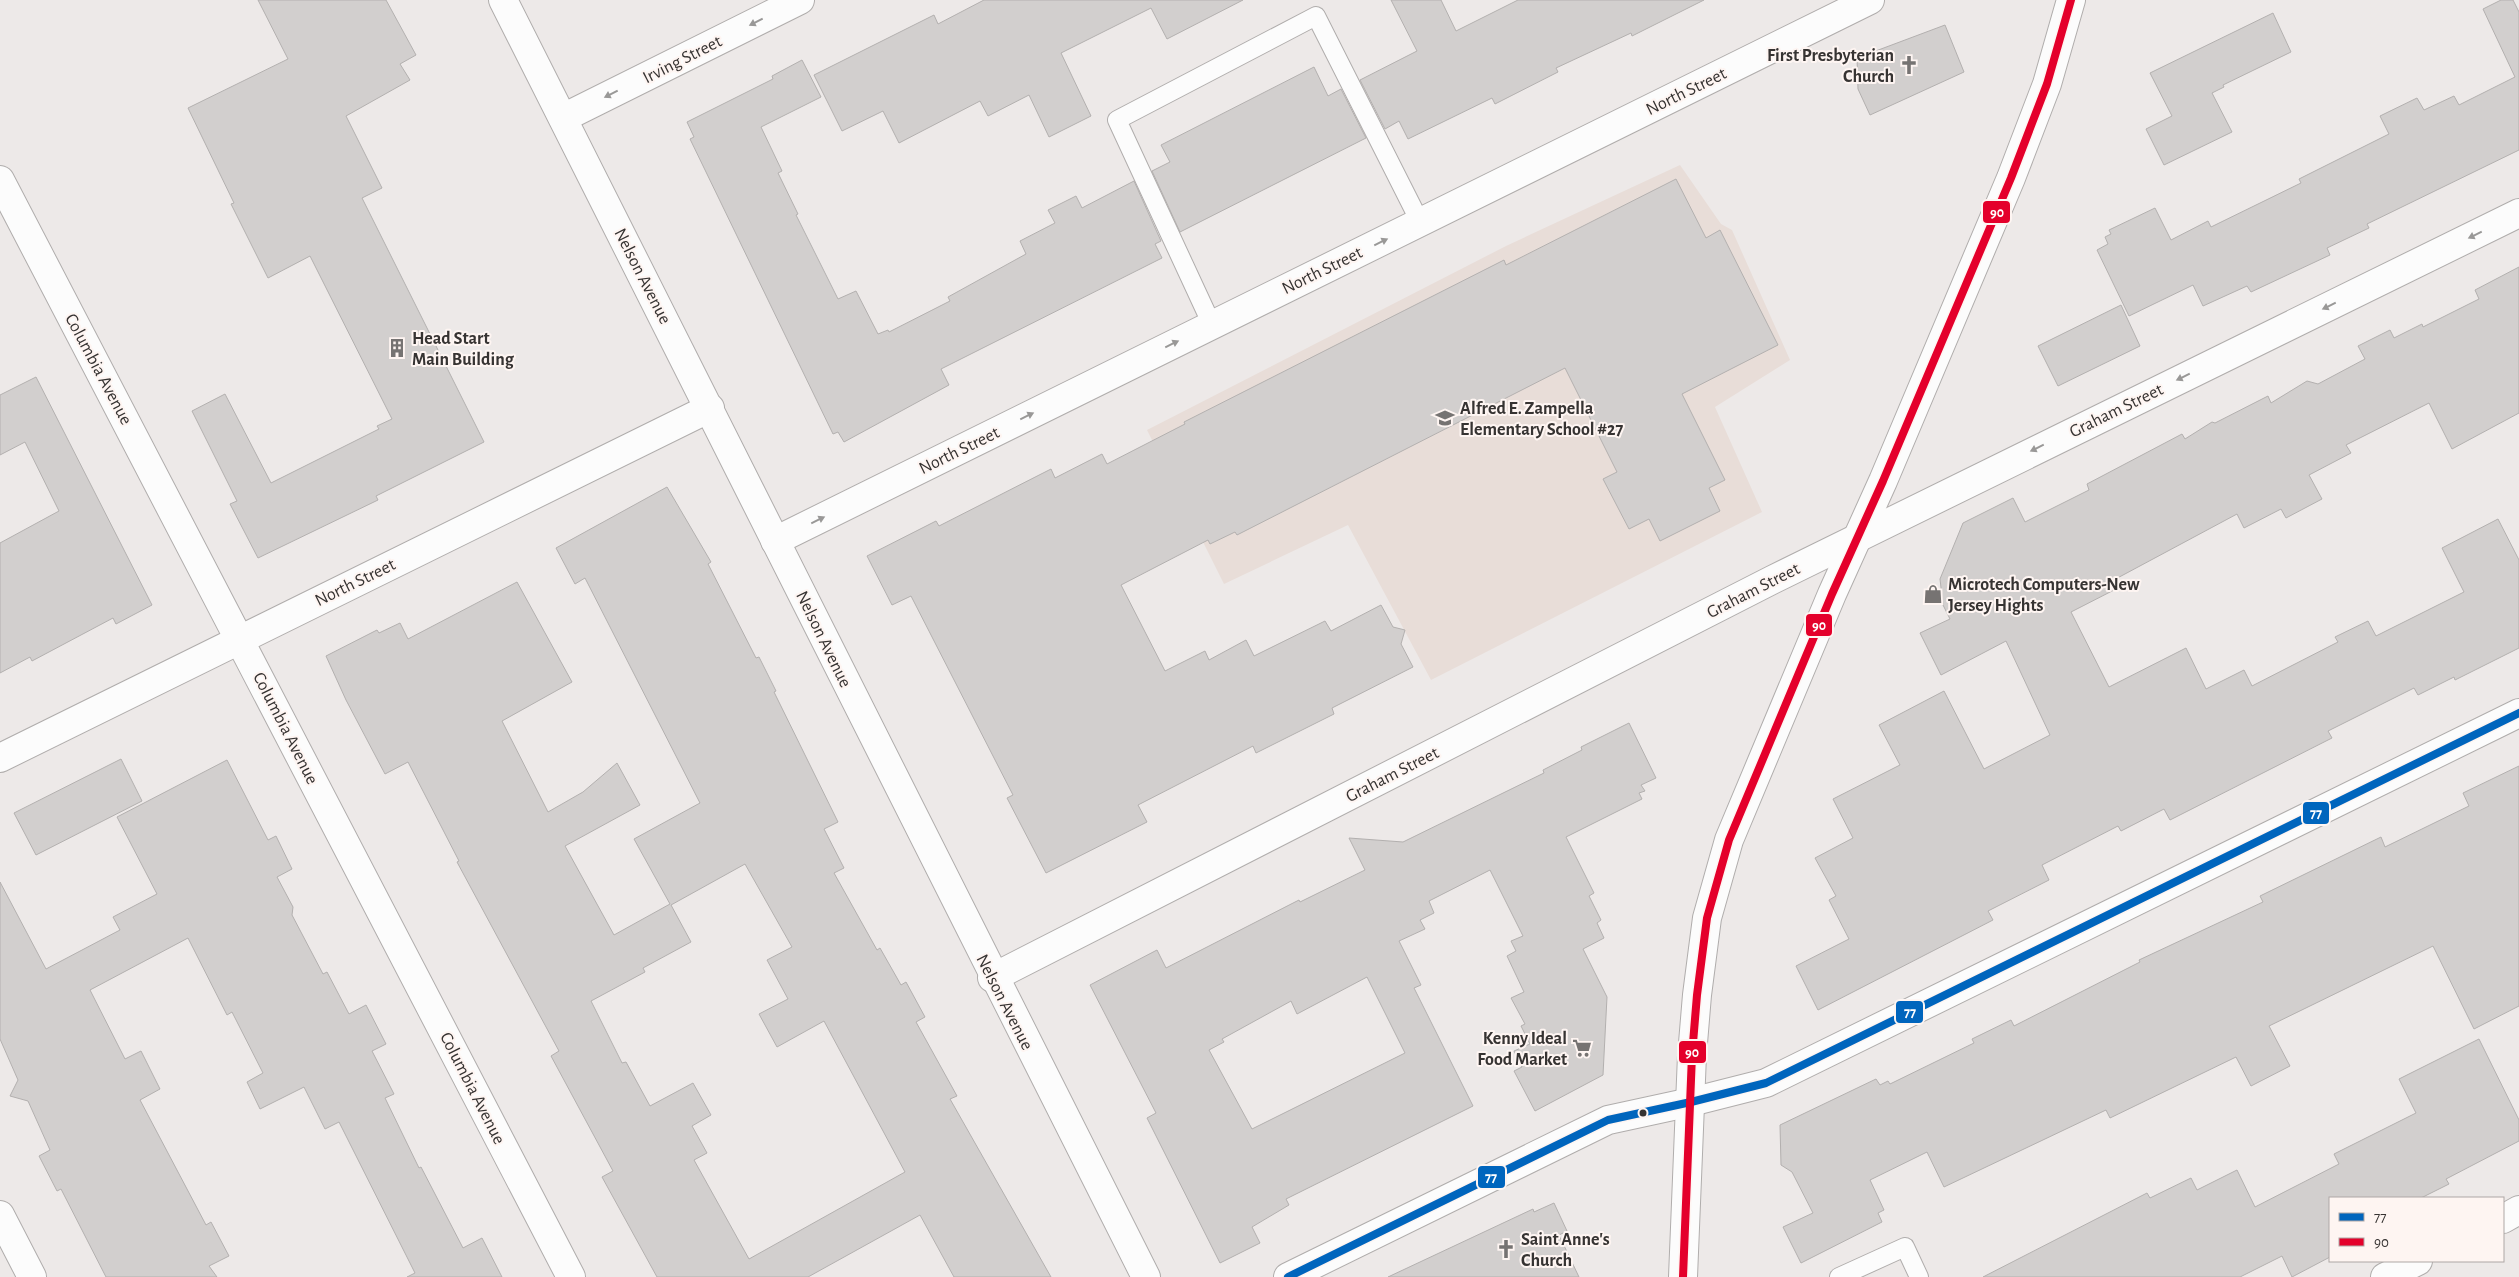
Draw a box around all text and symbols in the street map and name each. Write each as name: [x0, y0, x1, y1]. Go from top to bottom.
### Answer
one-way arrow: [749, 18, 763, 26]
street label: Irving Street: [640, 32, 725, 87]
place label: First Presbyterian Church: [1767, 47, 1894, 86]
church icon: First Presbyterian Church: [1898, 54, 1920, 76]
street label: North Street: [1643, 65, 1730, 119]
one-way arrow: [603, 90, 618, 98]
line badge: 90: [1982, 200, 2011, 224]
text: 90: [1990, 206, 2004, 220]
street label: Nelson Avenue: [610, 226, 674, 327]
one-way arrow: [2468, 231, 2482, 239]
one-way arrow: [1374, 237, 1388, 245]
street label: North Street: [1279, 244, 1366, 298]
one-way arrow: [2322, 302, 2336, 310]
street label: Columbia Avenue: [61, 311, 135, 428]
place label: Head Start Main Building: [412, 330, 515, 369]
building icon: Head Start Main Building: [386, 337, 408, 359]
one-way arrow: [1165, 340, 1180, 349]
one-way arrow: [2176, 373, 2190, 381]
street label: Graham Street: [2067, 380, 2166, 441]
place label: Alfred E. Zampella Elementary School #27: [1460, 400, 1624, 439]
school or university icon: Alfred E. Zampella Elementary School #27: [1434, 407, 1456, 429]
one-way arrow: [1020, 412, 1034, 420]
street label: North Street: [916, 424, 1003, 478]
one-way arrow: [2030, 444, 2044, 452]
one-way arrow: [811, 515, 826, 524]
street label: North Street: [312, 556, 399, 610]
street label: Graham Street: [1704, 560, 1803, 622]
place label: Microtech Computers-New Jersey Hights: [1948, 576, 2140, 615]
shop icon: Microtech Computers-New Jersey Hights: [1922, 583, 1944, 605]
street label: Nelson Avenue: [792, 588, 854, 690]
line badge: 90: [1805, 613, 1833, 637]
text: 90: [1812, 619, 1826, 633]
street label: Columbia Avenue: [249, 670, 321, 787]
street label: Graham Street: [1343, 744, 1442, 806]
line badge: 77: [2302, 801, 2330, 825]
text: 77: [2310, 807, 2322, 821]
street label: Nelson Avenue: [972, 952, 1036, 1053]
line badge: 77: [1895, 1000, 1924, 1024]
text: 77: [1904, 1006, 1916, 1020]
street label: Columbia Avenue: [436, 1030, 508, 1147]
place label: Kenny Ideal Food Market: [1477, 1030, 1567, 1069]
supermarket icon: Kenny Ideal Food Market: [1571, 1037, 1593, 1059]
line badge: 90: [1678, 1040, 1707, 1064]
text: 90: [1685, 1046, 1699, 1060]
unlabelled marker: [1638, 1108, 1648, 1118]
line badge: 77: [1477, 1165, 1506, 1189]
text: 77: [1485, 1171, 1497, 1185]
legend: [2329, 1197, 2504, 1262]
text: 77: [2374, 1210, 2387, 1225]
place label: Saint Anne's Church: [1521, 1231, 1610, 1270]
text: 90: [2374, 1235, 2389, 1250]
church icon: Saint Anne's Church: [1495, 1238, 1517, 1260]

